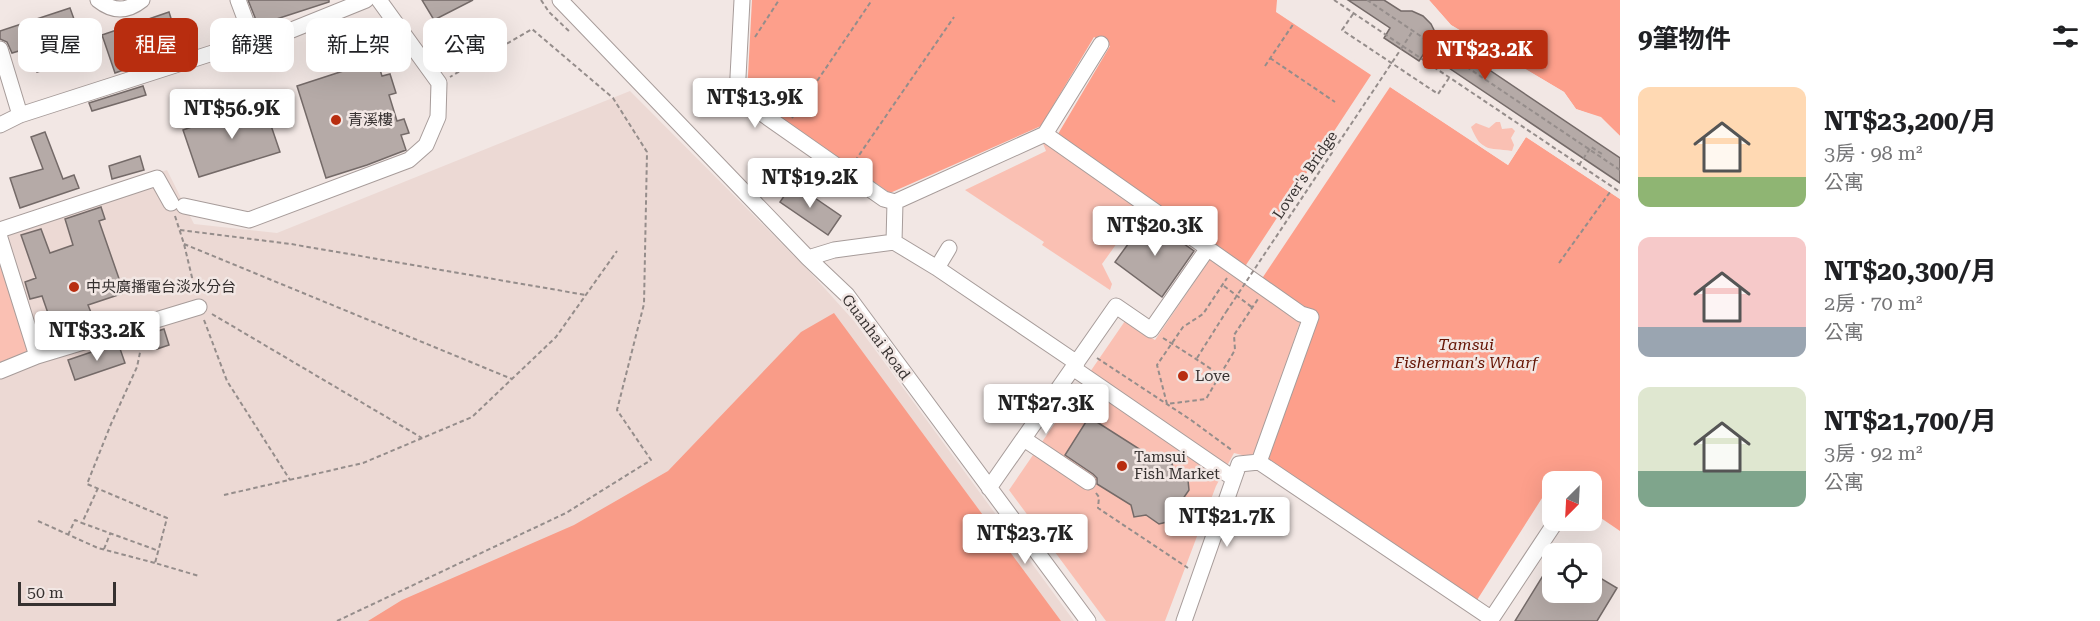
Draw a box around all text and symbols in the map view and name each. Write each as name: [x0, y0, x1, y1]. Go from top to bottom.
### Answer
chip: 買屋: [18, 18, 102, 72]
chip: 租屋: [114, 18, 198, 72]
chip: 篩選: [210, 18, 294, 72]
chip: 新上架: [306, 18, 411, 72]
chip: 公寓: [423, 18, 507, 72]
icon: filters: [2049, 20, 2082, 53]
text: 9筆物件: [1638, 24, 1731, 54]
pin: NT$23.2K: [1423, 30, 1547, 81]
text: NT$23.2K: [1437, 37, 1533, 61]
pin: NT$13.9K: [693, 78, 817, 129]
text: NT$13.9K: [707, 85, 803, 109]
pin: NT$56.9K: [170, 89, 294, 140]
text: NT$56.9K: [184, 96, 280, 120]
text: NT$23,200/月: [1824, 106, 1997, 136]
place label: 青溪樓: [348, 111, 393, 129]
icon: home: [1686, 111, 1758, 183]
marker: 青溪樓: [329, 113, 343, 127]
street label: Lover's Bridge: [1269, 128, 1341, 222]
text: 3房 · 98 m²: [1824, 141, 1923, 165]
pin: NT$19.2K: [748, 158, 872, 209]
text: NT$19.2K: [762, 165, 858, 189]
text: 公寓: [1824, 170, 1864, 194]
pin: NT$20.3K: [1093, 206, 1217, 257]
text: NT$20.3K: [1107, 213, 1203, 237]
text: NT$20,300/月: [1824, 256, 1997, 286]
icon: home: [1686, 261, 1758, 333]
place label: 中央廣播電台淡水分台: [86, 278, 236, 296]
marker: 中央廣播電台淡水分台: [67, 280, 81, 294]
street label: Guanhai Road: [838, 291, 914, 384]
text: 2房 · 70 m²: [1824, 291, 1923, 315]
pin: NT$33.2K: [35, 311, 159, 362]
text: NT$33.2K: [49, 318, 145, 342]
text: 公寓: [1824, 320, 1864, 344]
water label: Tamsui Fisherman's Wharf: [1393, 335, 1540, 372]
place label: Love: [1195, 367, 1230, 385]
marker: Love: [1176, 369, 1190, 383]
pin: NT$27.3K: [984, 384, 1108, 435]
text: NT$27.3K: [998, 391, 1094, 415]
text: NT$21,700/月: [1824, 406, 1997, 436]
icon: home: [1686, 411, 1758, 483]
text: 3房 · 92 m²: [1824, 441, 1923, 465]
place label: Tamsui Fish Market: [1134, 448, 1220, 483]
marker: Tamsui Fish Market: [1115, 459, 1129, 473]
text: 公寓: [1824, 470, 1864, 494]
north arrow: [1542, 471, 1602, 531]
map controls: [1542, 471, 1602, 603]
pin: NT$21.7K: [1165, 497, 1289, 548]
text: NT$21.7K: [1179, 504, 1275, 528]
pin: NT$23.7K: [963, 514, 1087, 565]
text: NT$23.7K: [977, 521, 1073, 545]
button: locate: [1542, 543, 1602, 603]
scale bar: [18, 579, 116, 606]
text: 50 m: [27, 583, 64, 602]

